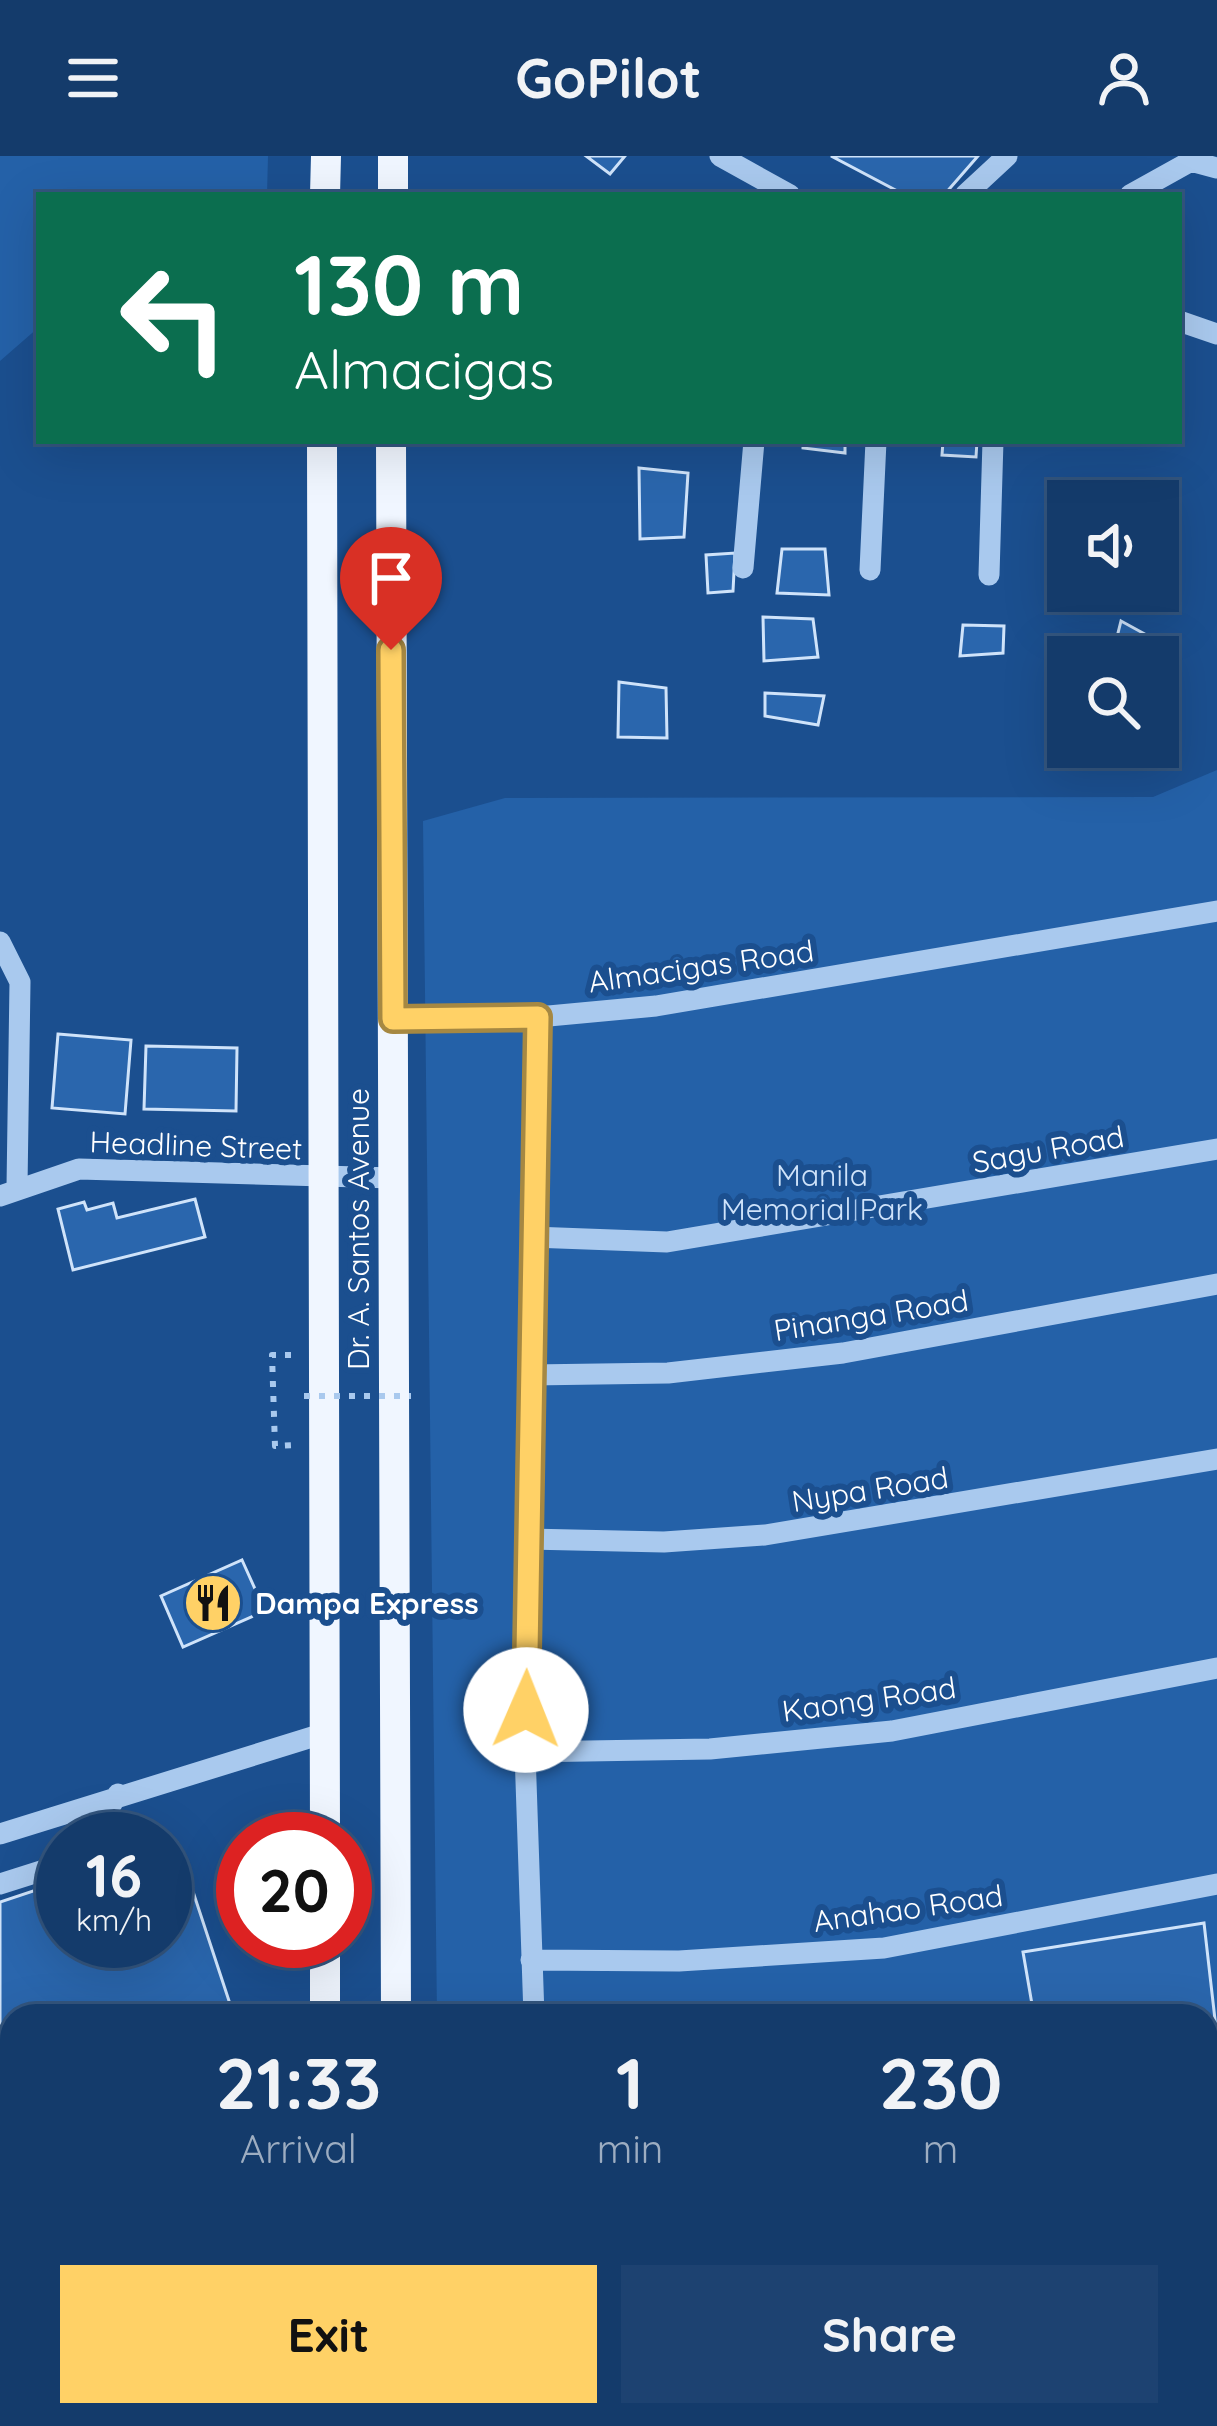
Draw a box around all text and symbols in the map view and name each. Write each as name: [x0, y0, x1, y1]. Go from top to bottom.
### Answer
text: GoPilot: [515, 44, 702, 112]
icon: menu: [60, 45, 126, 111]
icon: person: [1091, 45, 1157, 111]
text: 130 m: [294, 231, 524, 336]
icon: left: [96, 240, 252, 396]
text: Almacigas: [294, 335, 554, 403]
map controls: [1047, 480, 1179, 768]
button: sound: [1047, 480, 1179, 612]
pin: [340, 527, 442, 650]
icon: arrive: [358, 545, 424, 611]
button: search: [1047, 636, 1179, 768]
street label: Almacigas Road: [586, 931, 816, 1001]
street label: Dr. A. Santos Avenue: [339, 1088, 377, 1370]
street label: Sagu Road: [969, 1117, 1127, 1181]
street label: Headline Street: [89, 1122, 303, 1168]
park label: Manila Memorial Park: [721, 1156, 923, 1228]
street label: Pinanga Road: [771, 1281, 971, 1349]
street label: Nypa Road: [789, 1458, 951, 1520]
restaurant icon: Dampa Express: [182, 1572, 244, 1634]
place label: Dampa Express: [255, 1584, 479, 1622]
position arrow: [463, 1647, 589, 1773]
street label: Kaong Road: [780, 1668, 958, 1730]
speed limit sign: 20: [216, 1812, 372, 1968]
text: 16: [86, 1837, 142, 1912]
street label: Anahao Road: [811, 1876, 1005, 1940]
text: km/h: [76, 1901, 152, 1939]
text: 21:33: [215, 2037, 381, 2127]
text: 1: [616, 2037, 644, 2127]
text: 230: [879, 2037, 1003, 2127]
text: Arrival: [240, 2124, 357, 2173]
text: min: [597, 2124, 663, 2173]
text: m: [923, 2124, 958, 2173]
button: Exit: [60, 2265, 597, 2403]
button: Share: [621, 2265, 1158, 2403]

